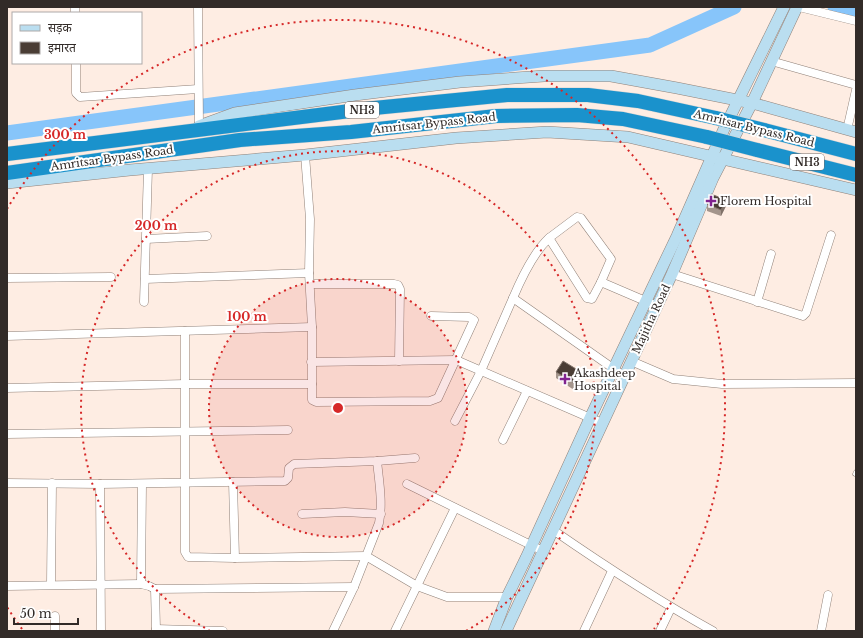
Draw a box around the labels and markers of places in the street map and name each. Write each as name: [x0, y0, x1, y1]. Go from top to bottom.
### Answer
place label: Florem Hospital: [720, 194, 812, 208]
marker: Florem Hospital: [705, 195, 717, 207]
place label: Akashdeep Hospital: [573, 366, 635, 393]
marker: Akashdeep Hospital: [559, 373, 571, 385]
centre of rings: [331, 401, 345, 415]

